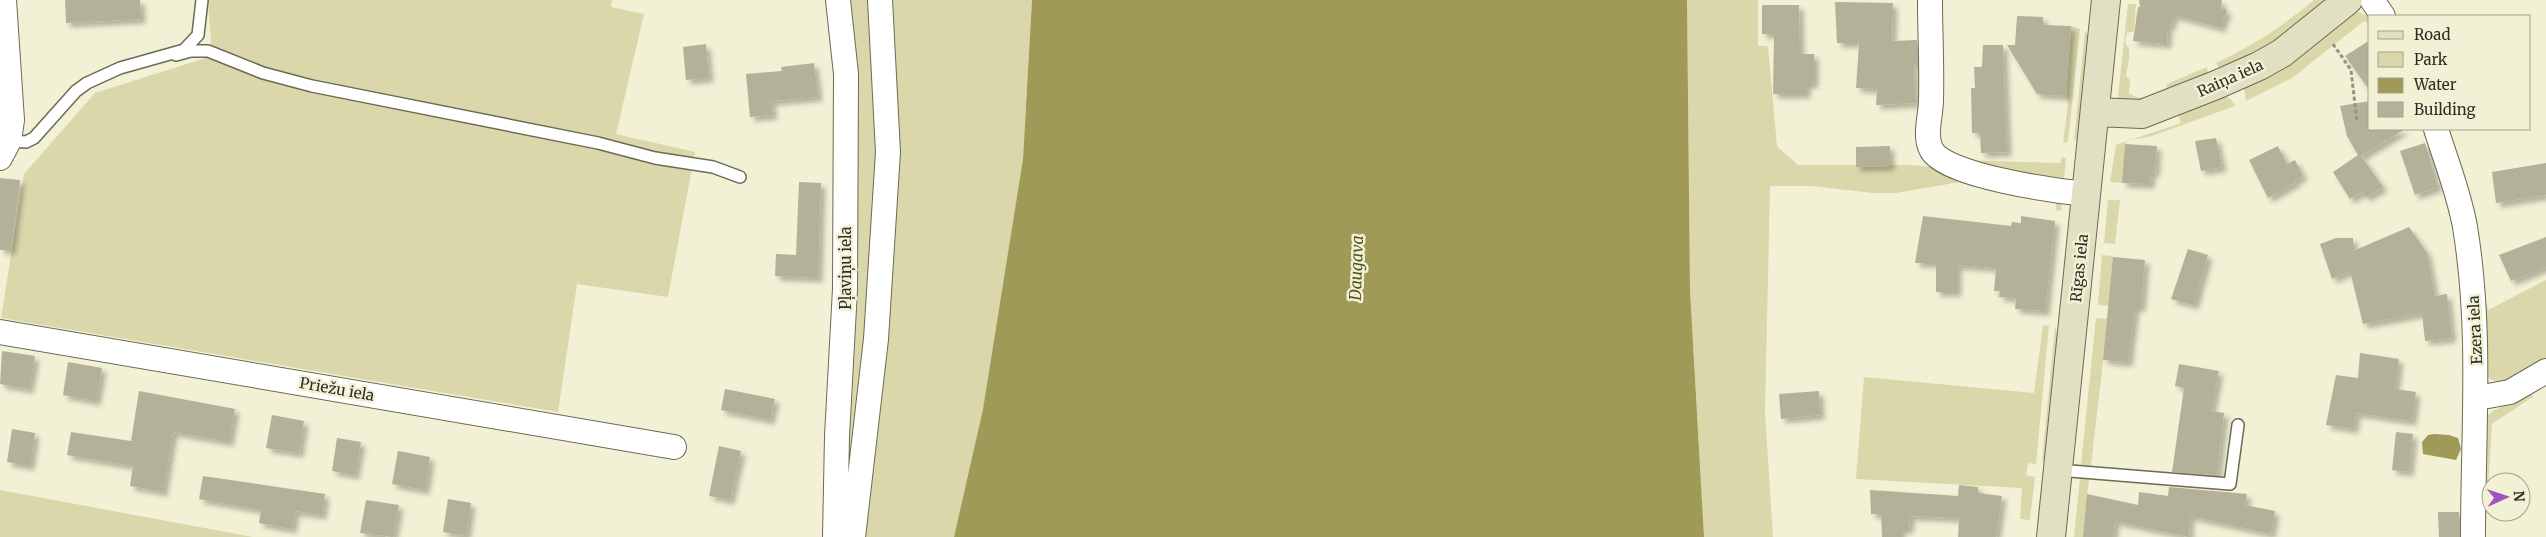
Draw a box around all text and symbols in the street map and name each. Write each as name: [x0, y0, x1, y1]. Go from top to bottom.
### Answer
legend: [2368, 15, 2531, 130]
text: Road: [2414, 25, 2450, 44]
text: Park: [2414, 50, 2448, 69]
street label: Raiņa iela: [2194, 55, 2266, 102]
text: Water: [2413, 75, 2457, 94]
text: Building: [2414, 100, 2476, 119]
street label: Pļaviņu iela: [836, 226, 856, 310]
street label: Rīgas iela: [2066, 233, 2092, 303]
water label: Daugava: [1345, 235, 1367, 302]
street label: Ezera iela: [2464, 295, 2486, 365]
street label: Priežu iela: [298, 373, 376, 405]
north arrow: [2481, 472, 2531, 522]
text: N: [2510, 490, 2528, 502]

